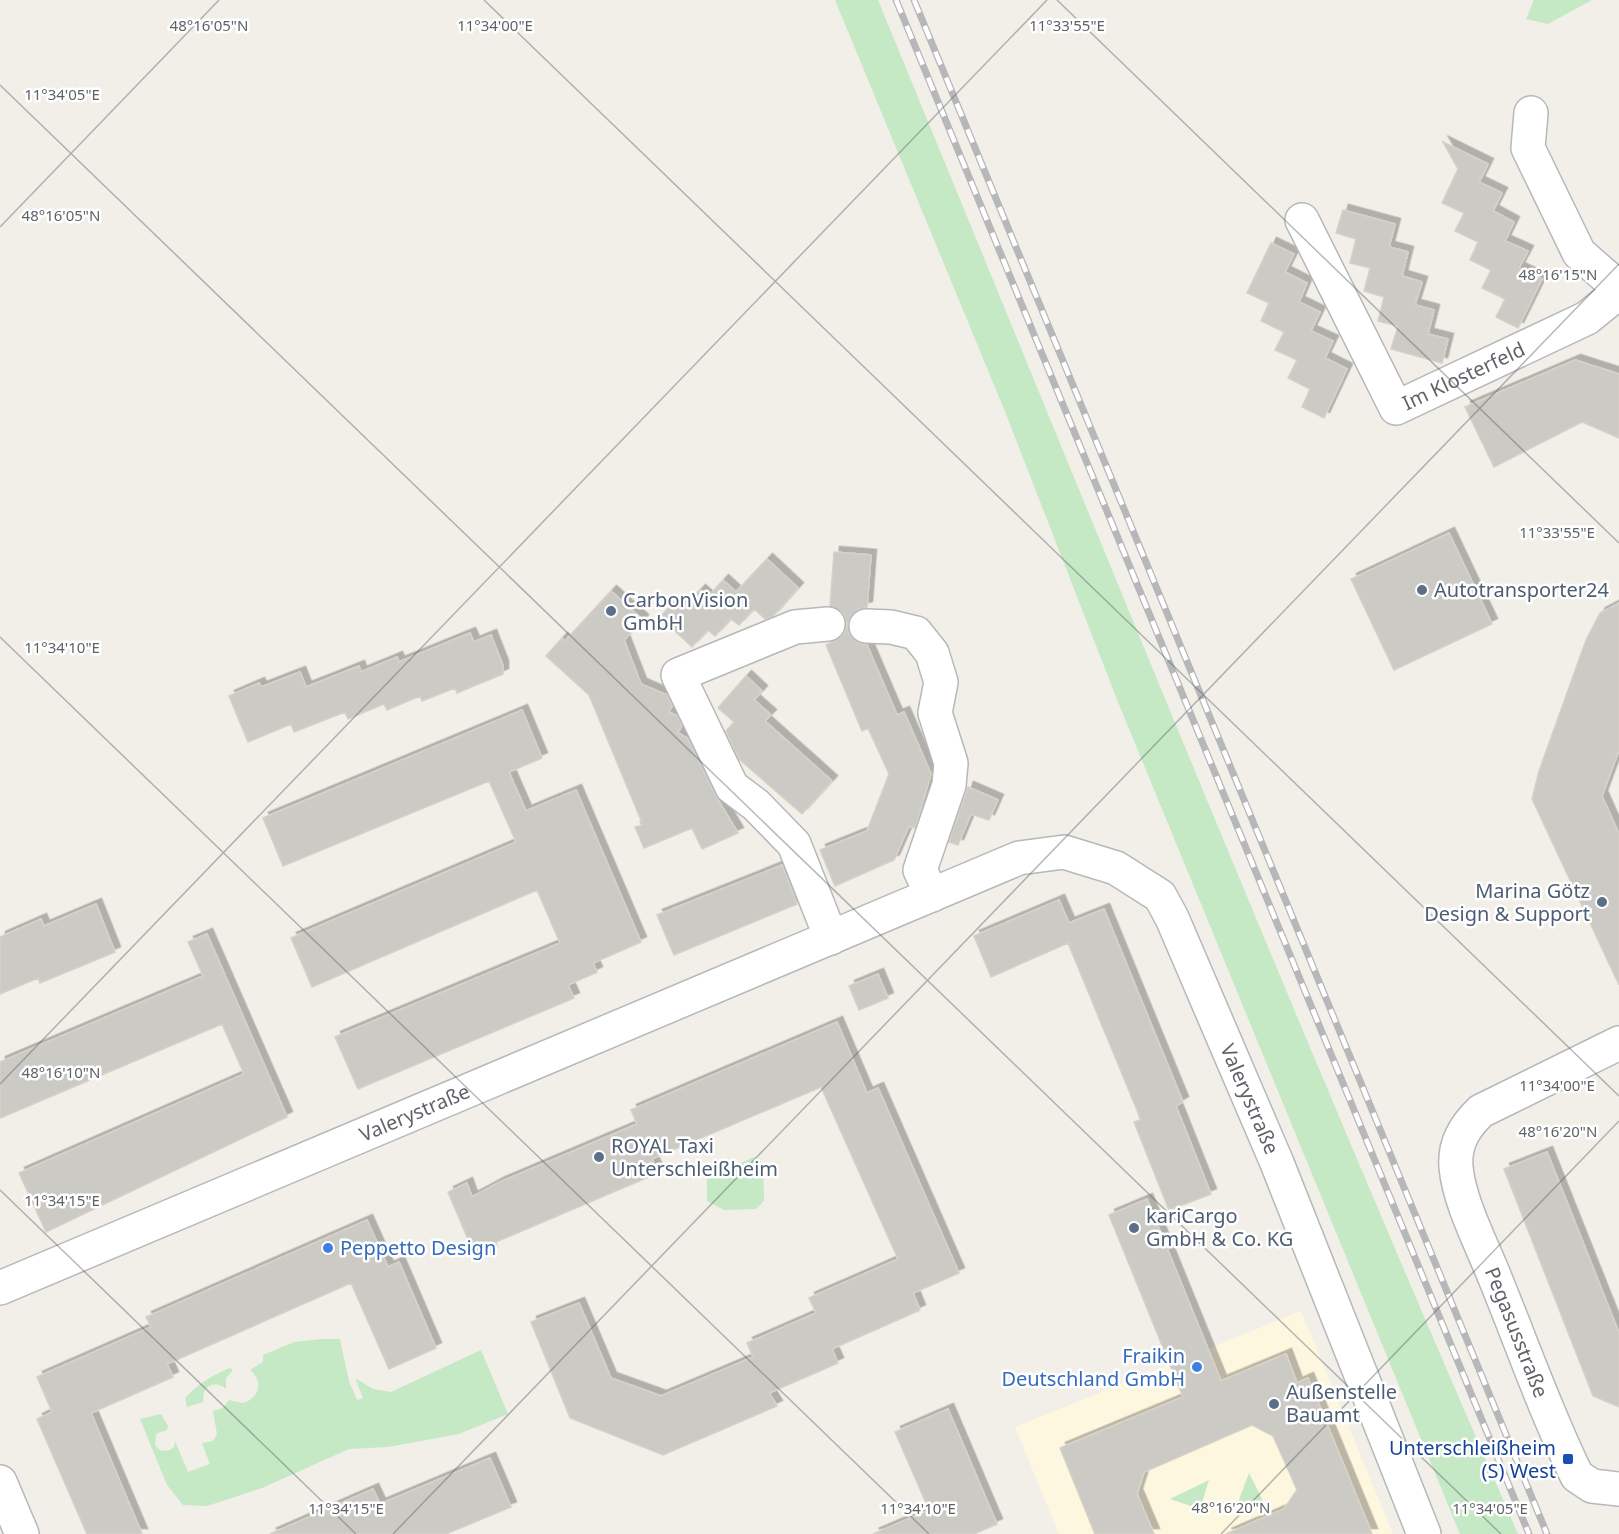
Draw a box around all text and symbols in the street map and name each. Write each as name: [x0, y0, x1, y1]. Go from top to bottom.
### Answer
text: 48°16'05"N: [170, 15, 248, 35]
text: 11°34'00"E: [457, 15, 533, 35]
text: 11°33'55"E: [1029, 15, 1105, 35]
text: 11°34'05"E: [24, 84, 100, 104]
text: 48°16'05"N: [22, 205, 100, 225]
text: 48°16'15"N: [1519, 264, 1597, 284]
street label: Im Klosterfeld: [1398, 335, 1529, 416]
text: 11°33'55"E: [1519, 522, 1595, 542]
place label: Autotransporter24: [1434, 576, 1610, 603]
marker: Autotransporter24: [1415, 583, 1429, 597]
place label: CarbonVision GmbH: [623, 586, 748, 636]
marker: CarbonVision GmbH: [604, 604, 618, 618]
text: 11°34'10"E: [24, 637, 100, 657]
place label: Marina Götz Design & Support: [1424, 877, 1590, 927]
marker: Marina Götz Design & Support: [1595, 895, 1609, 909]
street label: Valerystraße: [1214, 1039, 1286, 1158]
text: 48°16'10"N: [22, 1062, 100, 1082]
text: 11°34'00"E: [1519, 1075, 1595, 1095]
street label: Valerystraße: [355, 1077, 474, 1148]
text: 48°16'20"N: [1519, 1121, 1597, 1141]
place label: ROYAL Taxi Unterschleißheim: [611, 1132, 778, 1182]
marker: ROYAL Taxi Unterschleißheim: [592, 1150, 606, 1164]
text: 11°34'15"E: [24, 1190, 100, 1210]
place label: kariCargo GmbH & Co. KG: [1146, 1202, 1293, 1252]
marker: kariCargo GmbH & Co. KG: [1127, 1221, 1141, 1235]
place label: Peppetto Design: [340, 1234, 496, 1261]
marker: Peppetto Design: [321, 1241, 335, 1255]
street label: Pegasusstraße: [1479, 1263, 1555, 1402]
place label: Fraikin Deutschland GmbH: [1001, 1342, 1185, 1392]
marker: Fraikin Deutschland GmbH: [1190, 1360, 1204, 1374]
place label: Außenstelle Bauamt: [1286, 1378, 1397, 1428]
marker: Außenstelle Bauamt: [1267, 1397, 1281, 1411]
place label: Unterschleißheim (S) West: [1389, 1434, 1556, 1484]
marker: Unterschleißheim (S) West: [1561, 1452, 1575, 1466]
text: 48°16'20"N: [1192, 1497, 1270, 1517]
text: 11°34'15"E: [308, 1498, 384, 1518]
text: 11°34'10"E: [880, 1498, 956, 1518]
text: 11°34'05"E: [1452, 1498, 1528, 1518]

